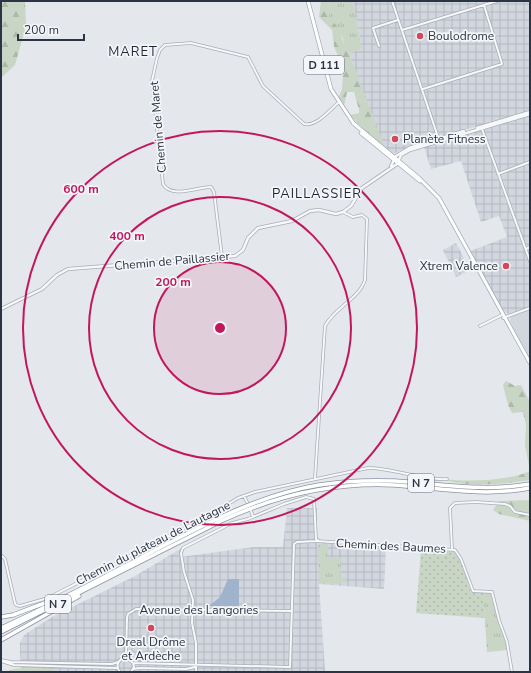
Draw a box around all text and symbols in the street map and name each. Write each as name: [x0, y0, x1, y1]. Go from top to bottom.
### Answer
scale bar: [18, 16, 84, 42]
text: 200 m: [24, 22, 59, 38]
place label: Boulodrome: [428, 28, 494, 44]
marker: Boulodrome: [415, 31, 425, 41]
district label: MARET: [108, 43, 158, 61]
road number: D 111: [304, 56, 344, 74]
street label: Chemin de Maret: [146, 80, 170, 174]
place label: Planète Fitness: [403, 131, 486, 147]
marker: Planète Fitness: [390, 134, 400, 144]
text: 600 m: [63, 181, 99, 197]
district label: PAILLASSIER: [272, 185, 362, 203]
text: 400 m: [109, 228, 145, 244]
street label: Chemin de Paillassier: [114, 248, 231, 274]
place label: Xtrem Valence: [420, 258, 498, 274]
marker: Xtrem Valence: [501, 261, 511, 271]
text: 200 m: [155, 274, 191, 290]
centre of rings: [213, 321, 227, 335]
road number: N 7: [408, 474, 434, 492]
street label: Chemin du plateau de Lautagne: [73, 497, 233, 589]
street label: Chemin des Baumes: [336, 535, 447, 557]
road number: N 7: [45, 595, 71, 613]
street label: Avenue des Langories: [140, 602, 259, 618]
marker: Dreal Drôme et Ardèche: [146, 623, 156, 633]
place label: Dreal Drôme et Ardèche: [117, 634, 185, 664]

